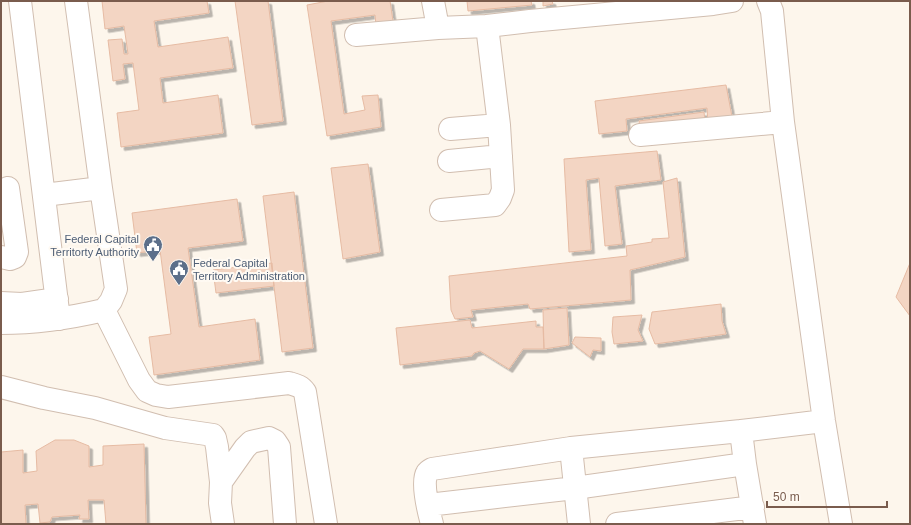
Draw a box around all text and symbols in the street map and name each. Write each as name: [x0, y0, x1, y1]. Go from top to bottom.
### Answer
place label: Federal Capital Territorty Authority: [50, 233, 139, 258]
public building icon: Federal Capital Territorty Authority: [142, 234, 164, 262]
place label: Federal Capital Territory Administration: [193, 257, 305, 282]
public building icon: Federal Capital Territory Administration: [168, 258, 190, 286]
scale bar: [767, 483, 887, 509]
text: 50 m: [773, 490, 800, 504]

